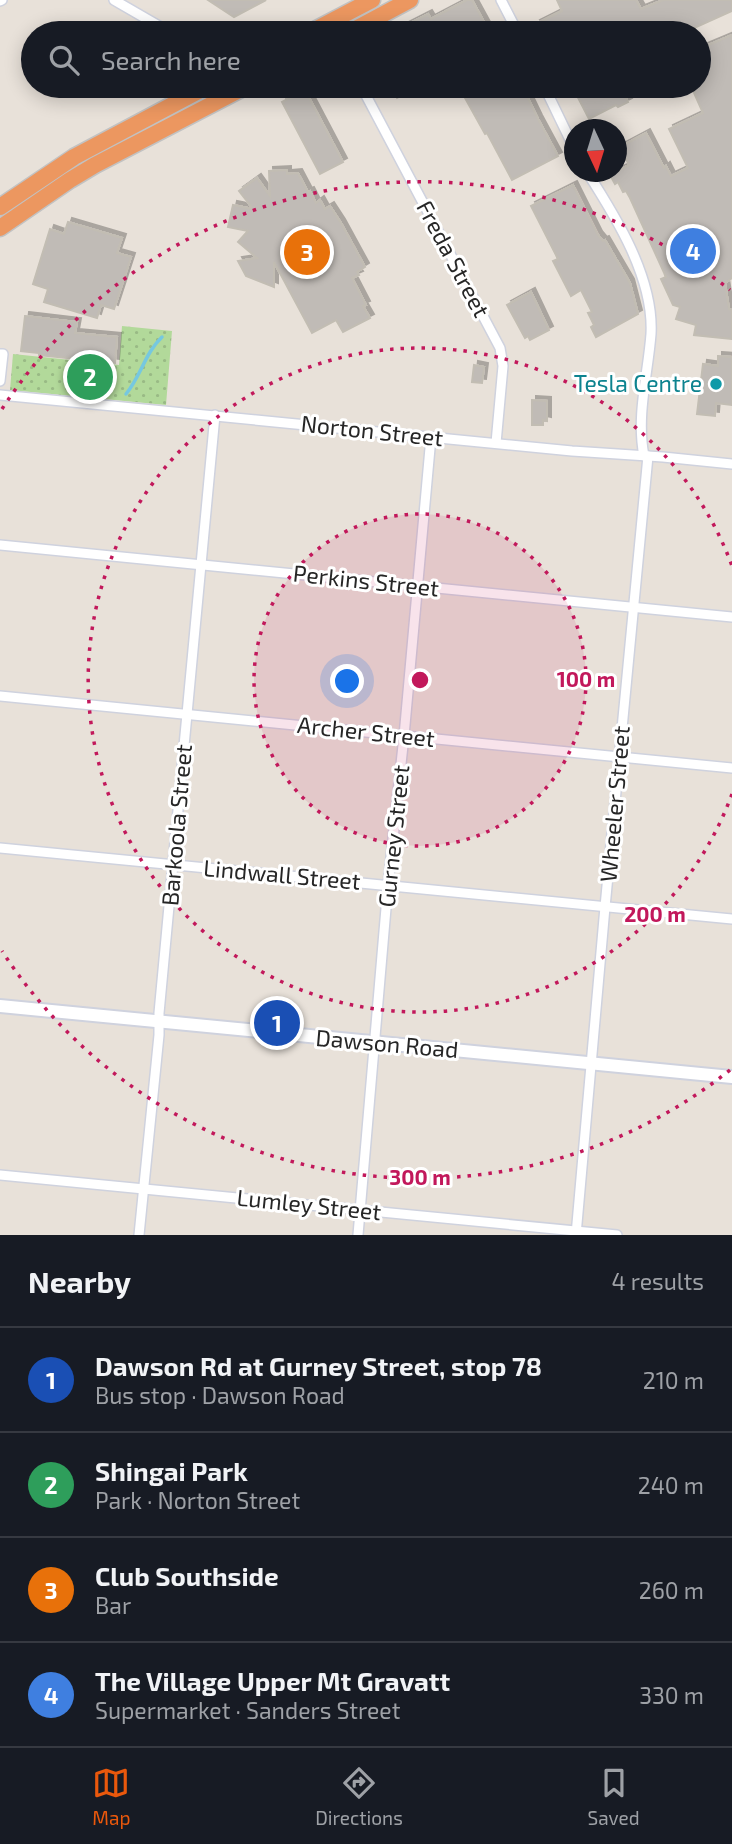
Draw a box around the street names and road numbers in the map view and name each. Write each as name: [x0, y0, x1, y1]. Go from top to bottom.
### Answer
street label: Freda Street: [411, 195, 496, 322]
street label: Norton Street: [300, 409, 445, 451]
street label: Perkins Street: [292, 558, 441, 602]
street label: Archer Street: [296, 710, 436, 752]
street label: Wheeler Street: [593, 724, 635, 883]
street label: Barkoola Street: [155, 743, 197, 907]
street label: Gurney Street: [372, 763, 414, 909]
street label: Lindwall Street: [202, 853, 362, 895]
street label: Dawson Road: [315, 1023, 460, 1063]
street label: Lumley Street: [236, 1183, 383, 1226]

